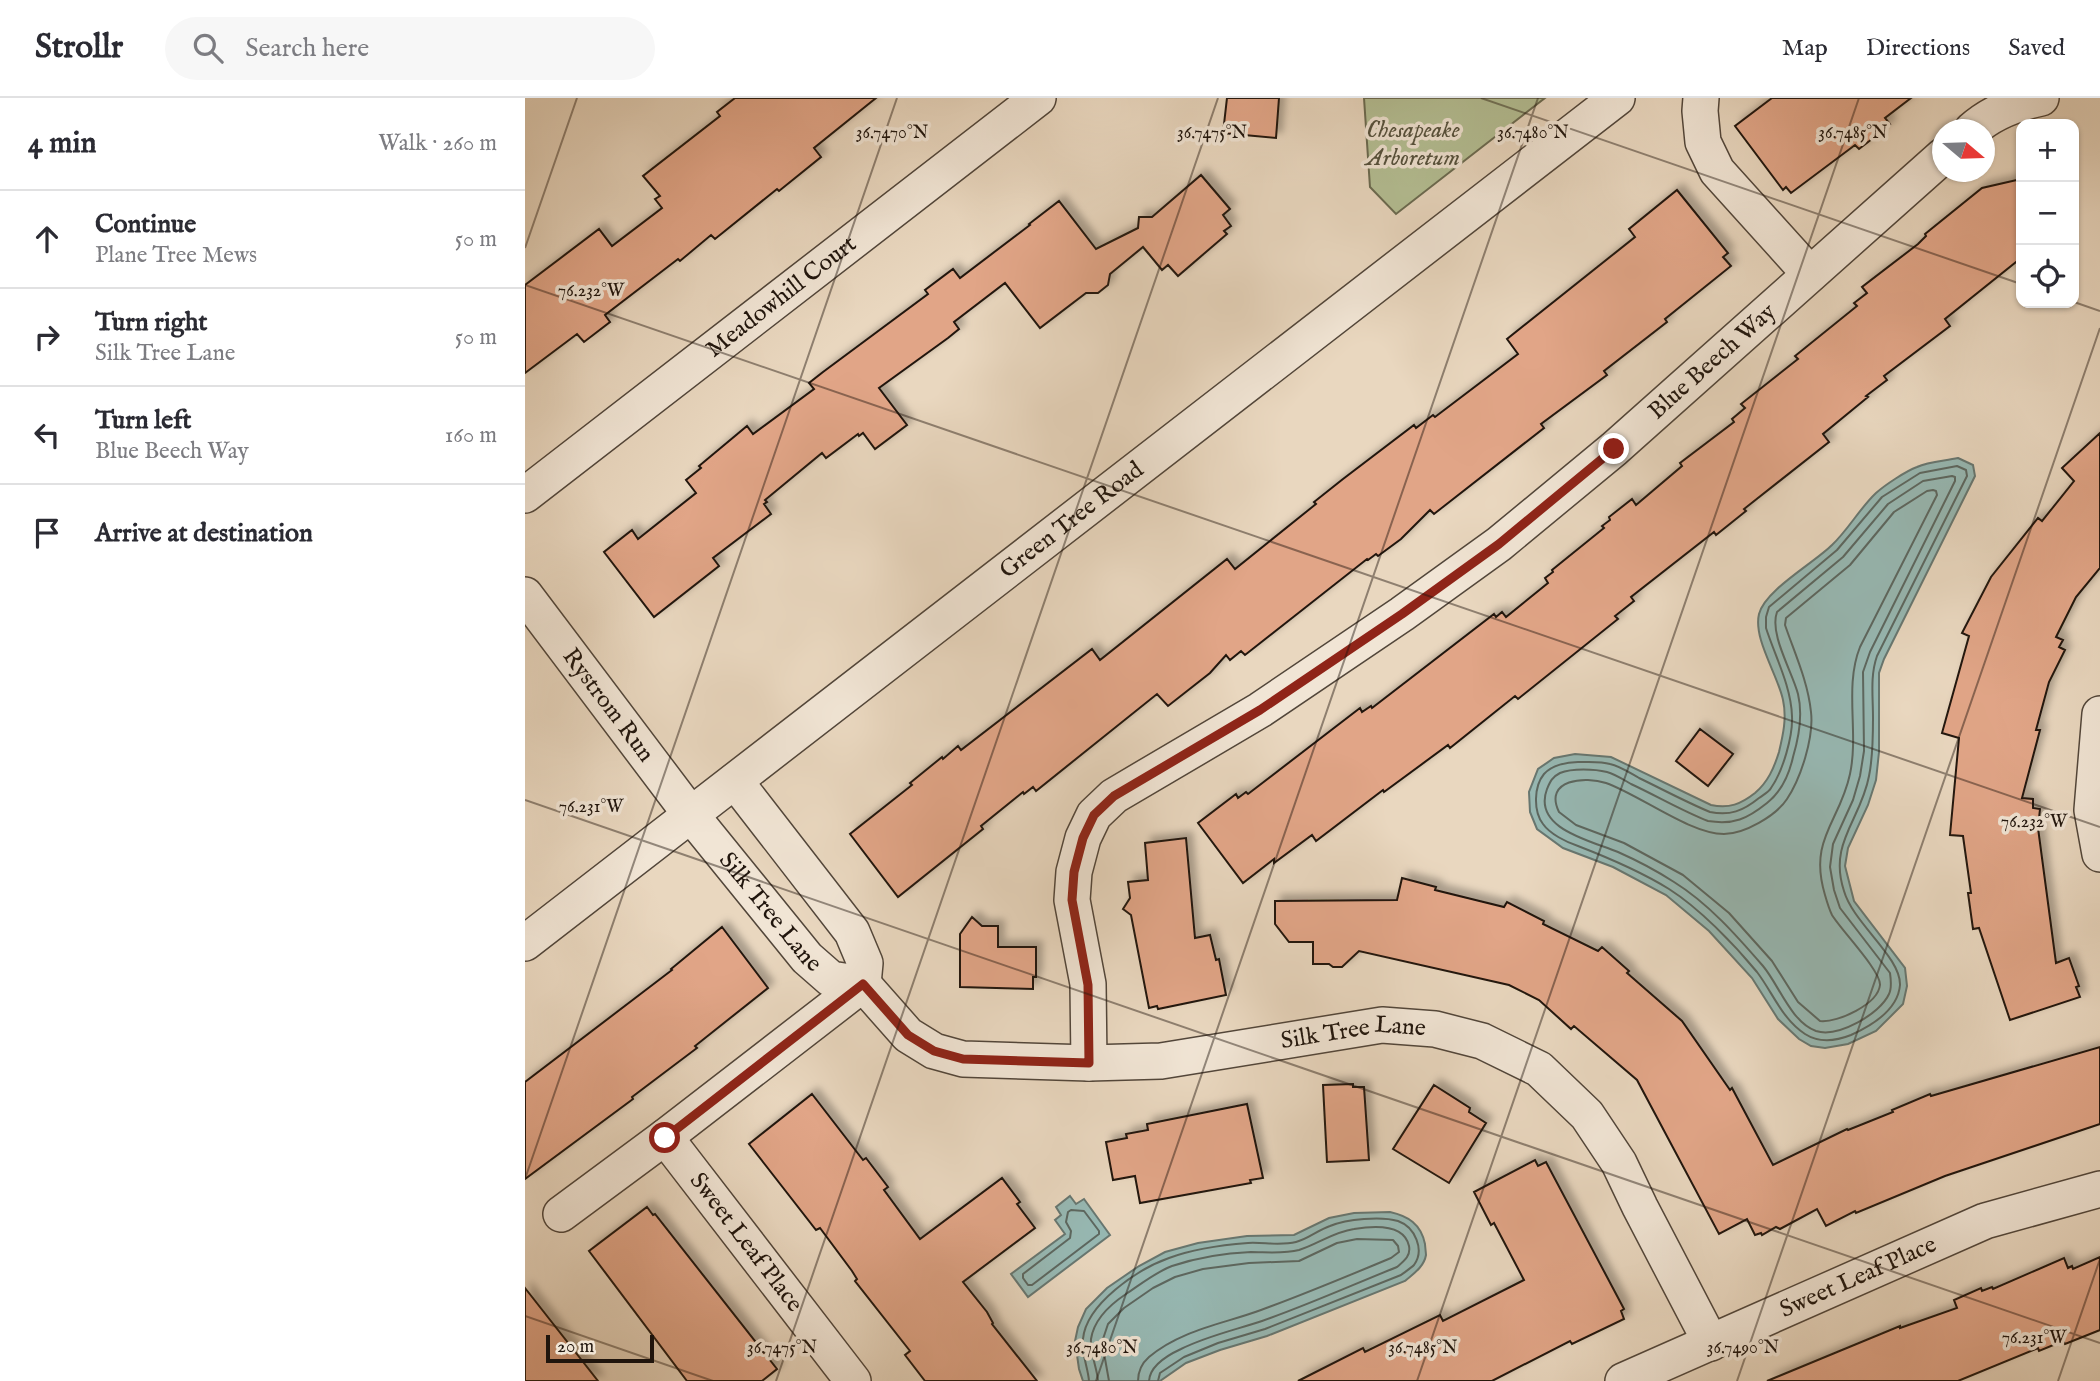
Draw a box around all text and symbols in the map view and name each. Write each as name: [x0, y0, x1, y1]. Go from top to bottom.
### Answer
search box: [165, 17, 655, 80]
text: Strollr: [35, 27, 123, 69]
icon: search: [189, 29, 227, 67]
text: Search here: [245, 32, 369, 65]
text: Map: [1782, 33, 1828, 64]
text: Directions: [1866, 33, 1970, 64]
text: Saved: [2008, 33, 2065, 64]
park label: Chesapeake Arboretum: [1363, 115, 1460, 174]
north arrow: [1932, 119, 1995, 182]
map controls: [2016, 119, 2079, 308]
button: +: [2016, 119, 2079, 182]
text: 36.7470°N: [856, 122, 929, 145]
text: 36.7475°N: [1177, 122, 1247, 145]
text: 36.7480°N: [1497, 122, 1569, 145]
text: 36.7485°N: [1818, 122, 1888, 145]
text: 4 min: [28, 125, 96, 163]
text: Walk · 260 m: [378, 129, 497, 158]
button: −: [2016, 182, 2079, 245]
text: Continue: [95, 208, 196, 241]
icon: ahead: [28, 220, 66, 258]
text: 50 m: [455, 225, 497, 254]
street label: Meadowhill Court: [700, 229, 863, 365]
text: Plane Tree Mews: [95, 241, 257, 270]
button: locate: [2016, 245, 2079, 308]
text: 76.232°W: [558, 280, 625, 303]
street label: Blue Beech Way: [1642, 296, 1783, 427]
text: Turn right: [95, 306, 208, 339]
icon: right: [28, 318, 66, 356]
text: 50 m: [455, 323, 497, 352]
text: Silk Tree Lane: [95, 339, 235, 368]
text: Turn left: [95, 404, 192, 437]
icon: left: [28, 416, 66, 454]
text: 160 m: [445, 421, 497, 450]
route end: [1598, 433, 1629, 464]
text: Blue Beech Way: [95, 437, 249, 466]
street label: Green Tree Road: [993, 455, 1150, 586]
icon: arrive: [28, 514, 66, 552]
text: Arrive at destination: [95, 517, 313, 550]
street label: Rystrom Run: [555, 642, 661, 768]
text: 76.231°W: [559, 796, 624, 819]
text: 76.232°W: [2001, 811, 2068, 834]
street label: Silk Tree Lane: [712, 846, 828, 979]
street label: Silk Tree Lane: [1278, 1009, 1427, 1057]
route start: [649, 1122, 680, 1153]
street label: Sweet Leaf Place: [683, 1166, 810, 1318]
street label: Sweet Leaf Place: [1775, 1229, 1941, 1325]
text: 76.231°W: [2002, 1327, 2067, 1350]
scale bar: [546, 1332, 655, 1364]
text: 20 m: [557, 1335, 594, 1359]
text: 36.7475°N: [747, 1337, 817, 1360]
text: 36.7480°N: [1066, 1337, 1138, 1360]
text: 36.7485°N: [1388, 1337, 1458, 1360]
text: 36.7490°N: [1707, 1337, 1780, 1360]

